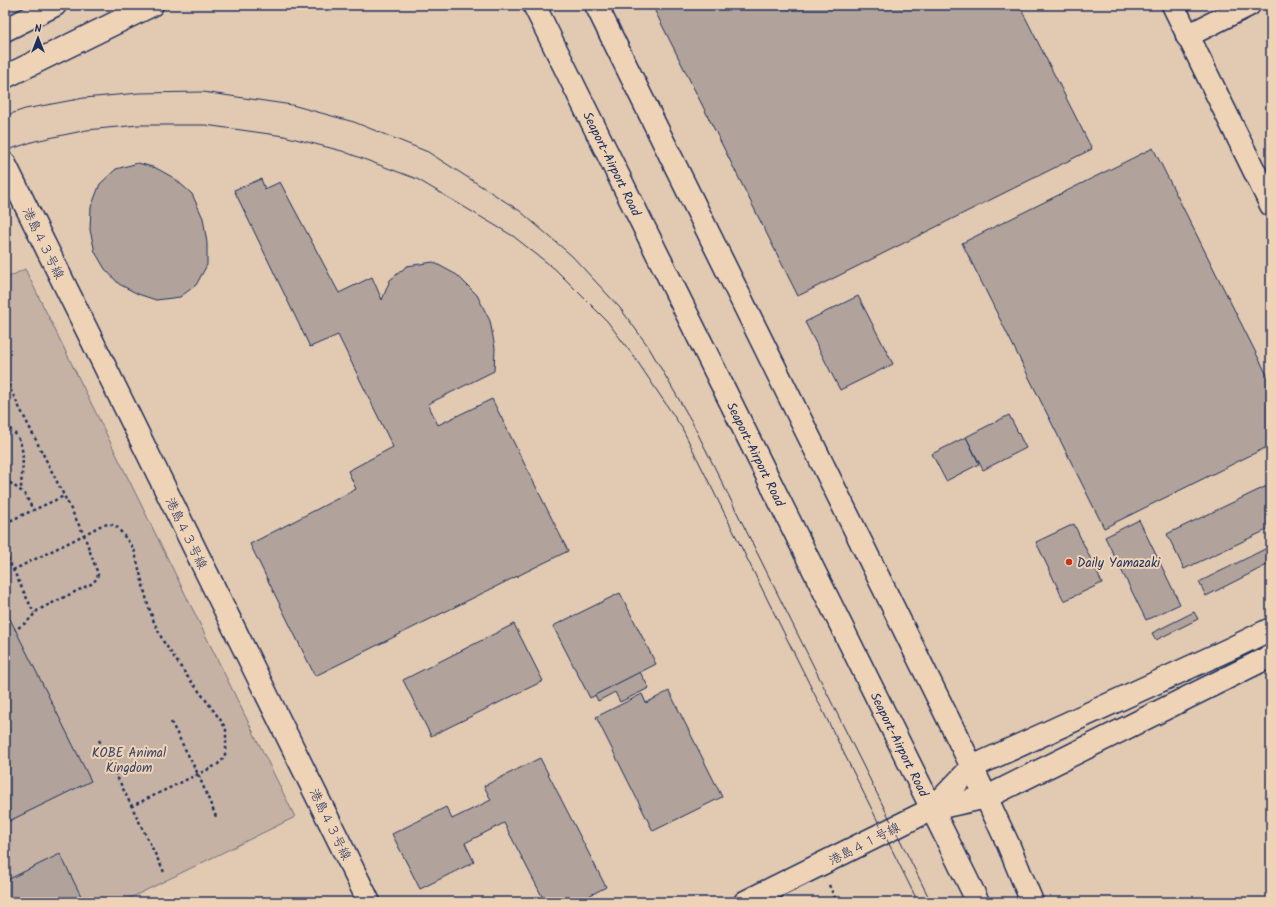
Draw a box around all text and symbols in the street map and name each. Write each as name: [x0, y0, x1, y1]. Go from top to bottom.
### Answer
north arrow: [18, 18, 58, 58]
text: N: [35, 20, 42, 38]
street label: Seaport-Airport Road: [576, 108, 646, 221]
street label: 港島４３号線: [16, 204, 70, 284]
street label: Seaport-Airport Road: [720, 399, 790, 511]
street label: 港島４３号線: [159, 494, 213, 574]
place label: Daily Yamazaki: [1077, 553, 1161, 574]
marker: Daily Yamazaki: [1064, 557, 1074, 567]
street label: Seaport-Airport Road: [864, 689, 934, 801]
park label: KOBE Animal Kingdom: [92, 743, 166, 779]
street label: 港島４３号線: [303, 785, 357, 865]
street label: 港島４１号線: [825, 817, 905, 871]

